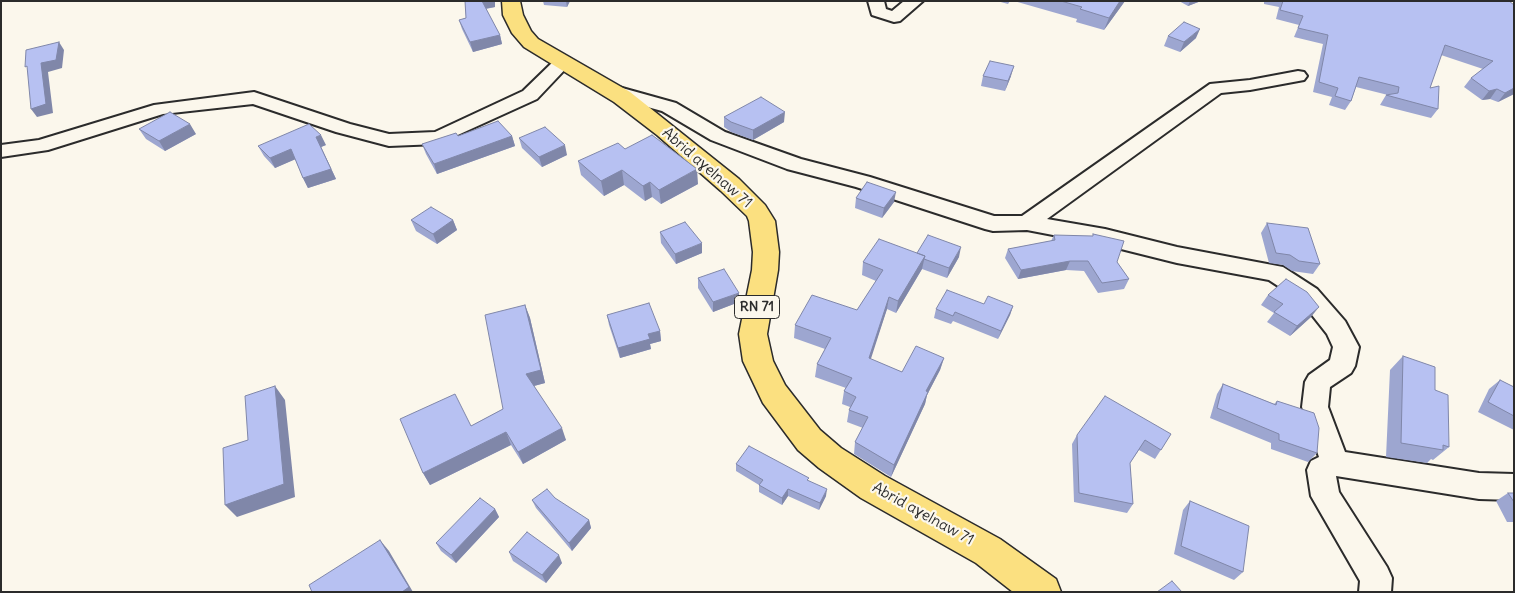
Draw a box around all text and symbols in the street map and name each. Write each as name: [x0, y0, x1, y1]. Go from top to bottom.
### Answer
street label: Abrid aɣelnaw 71: [658, 124, 756, 212]
road number: RN 71: [734, 296, 780, 318]
street label: Abrid aɣelnaw 71: [869, 479, 977, 549]

